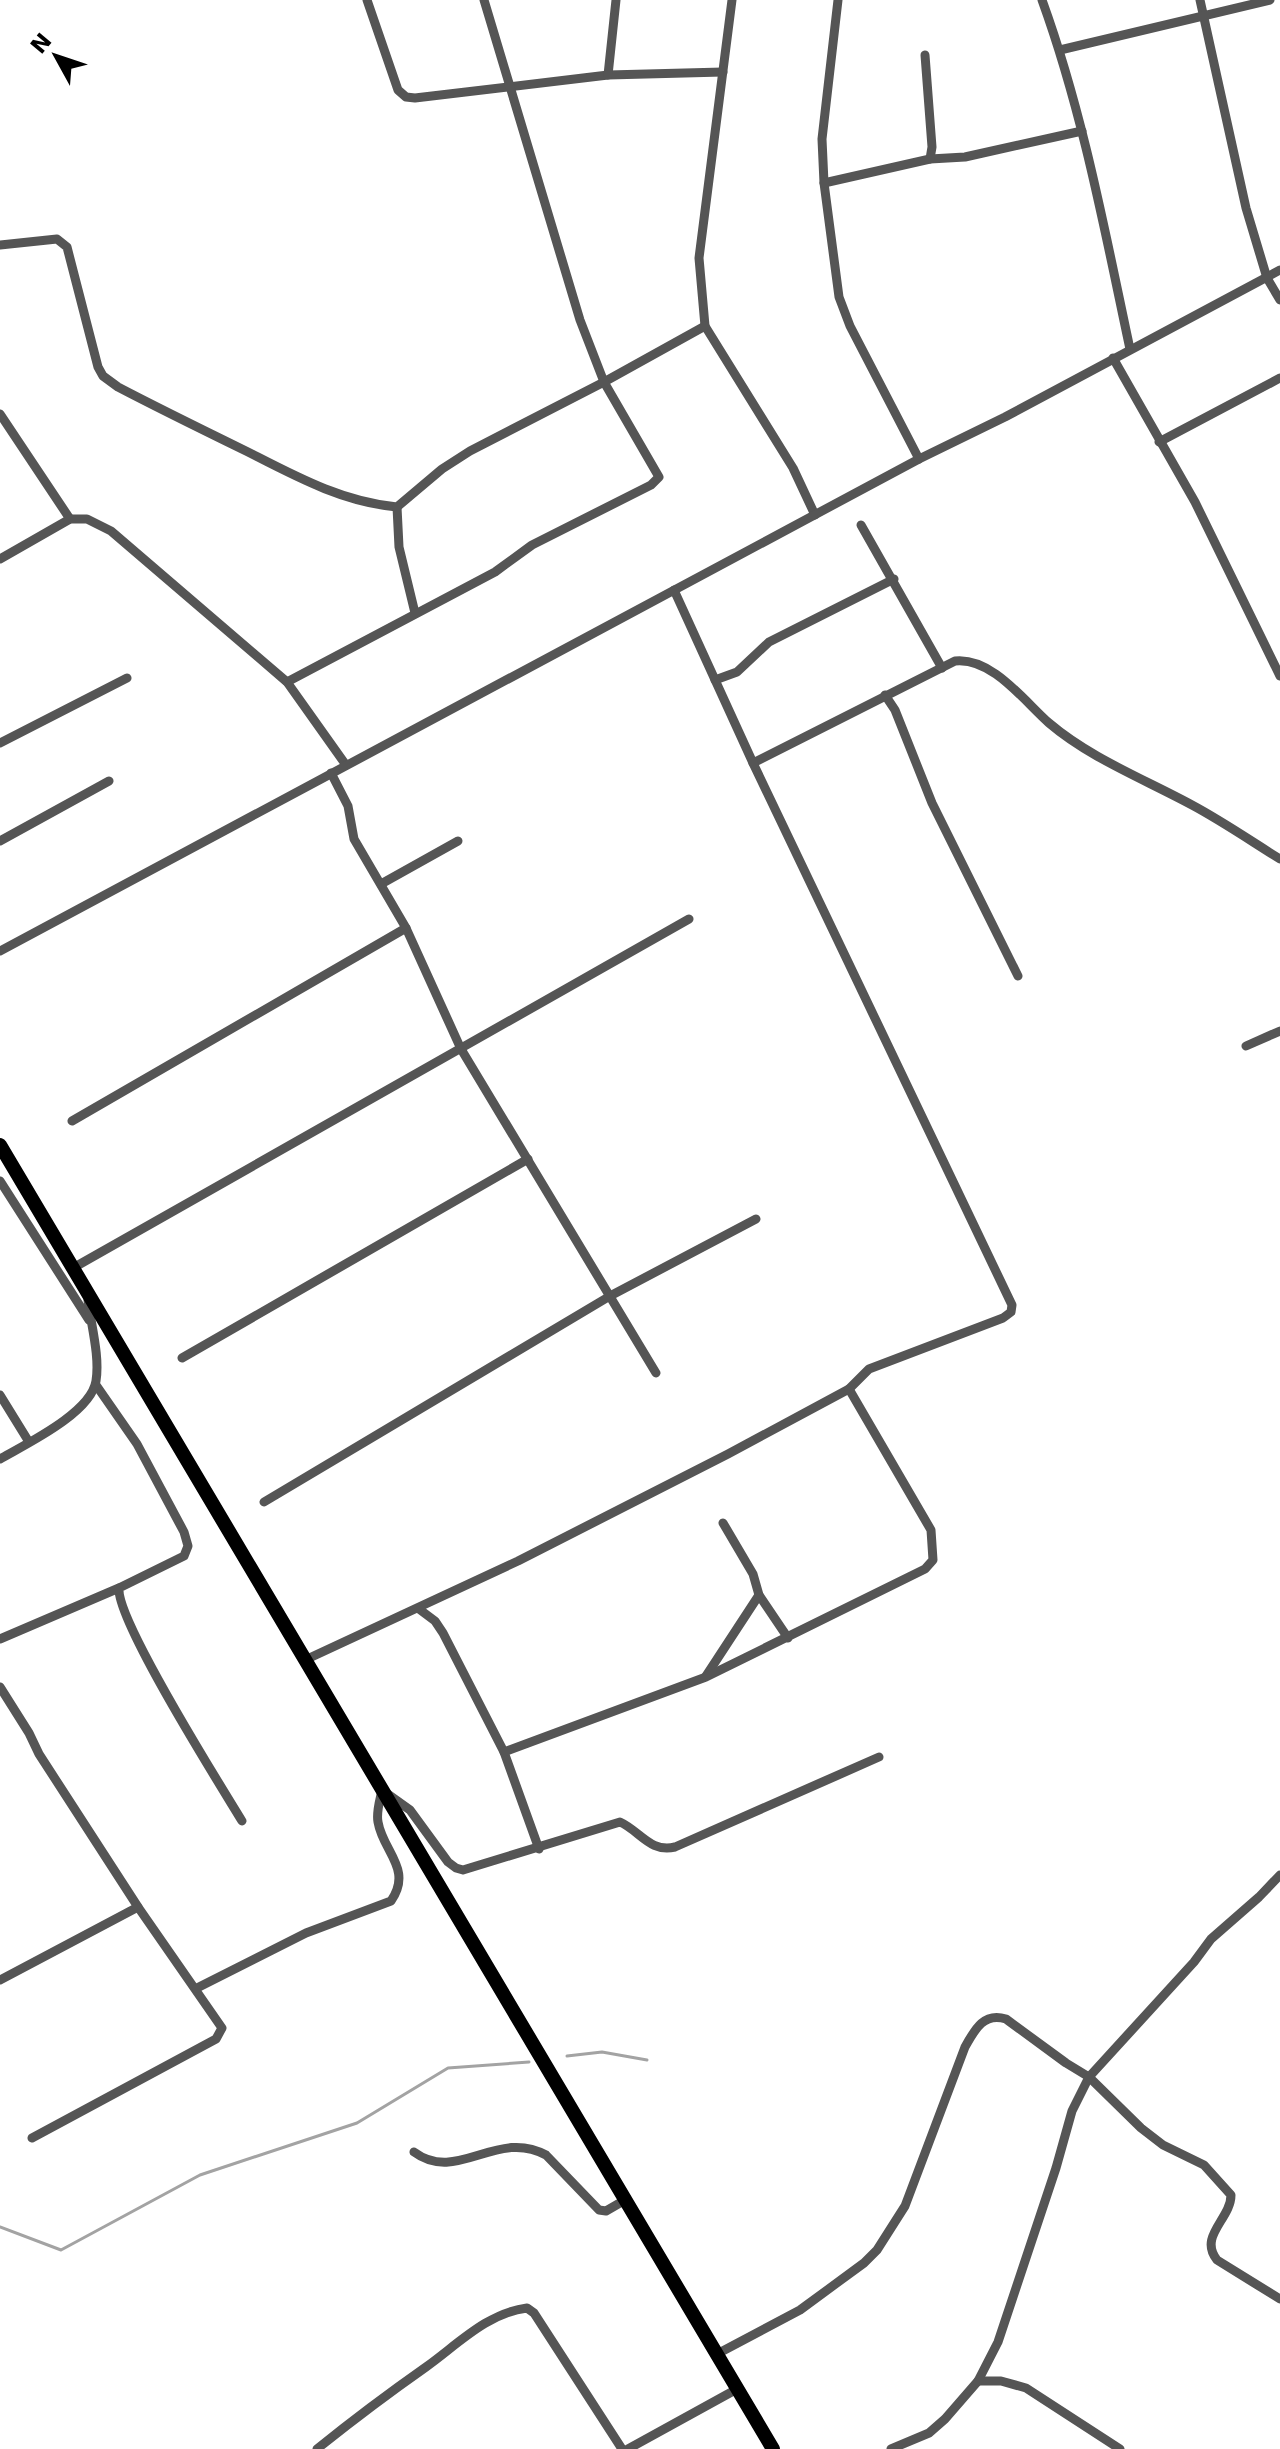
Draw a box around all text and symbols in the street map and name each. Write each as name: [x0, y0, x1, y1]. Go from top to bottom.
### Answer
north arrow: [16, 16, 96, 96]
text: N: [26, 28, 57, 59]

